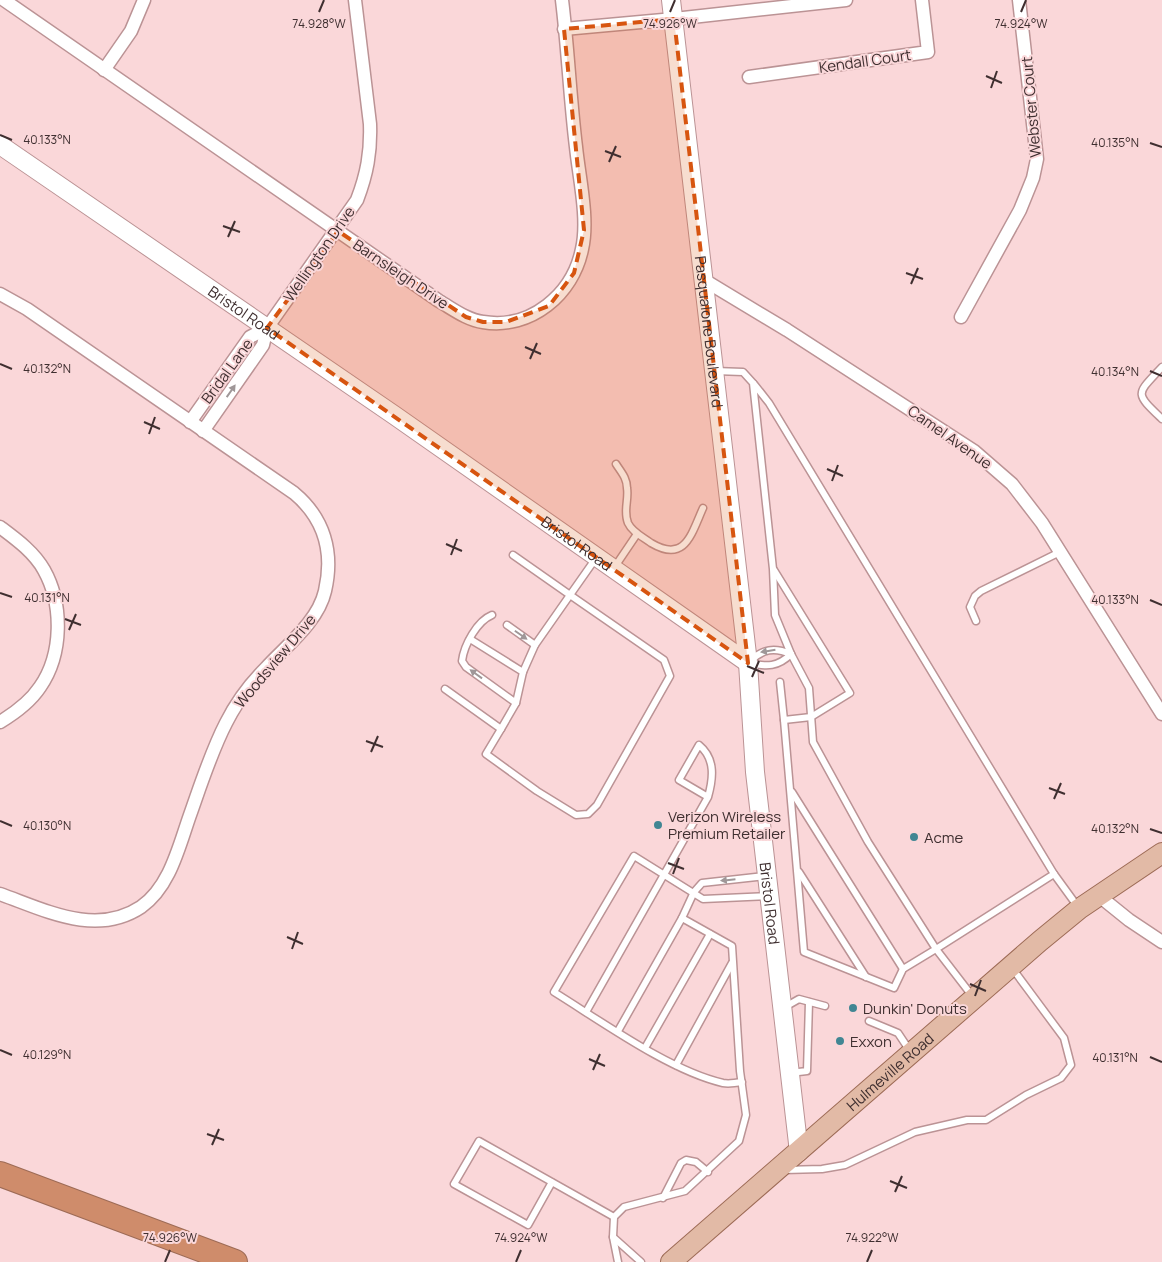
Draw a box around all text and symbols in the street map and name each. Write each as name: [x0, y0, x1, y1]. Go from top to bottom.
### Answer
text: 74.928°W: [292, 15, 346, 32]
text: 74.926°W: [643, 15, 698, 32]
text: 74.924°W: [994, 15, 1048, 32]
street label: Kendall Court: [818, 44, 912, 78]
street label: Webster Court: [1016, 56, 1046, 158]
text: 40.133°N: [23, 131, 71, 148]
text: 40.135°N: [1091, 134, 1139, 151]
street label: Wellington Drive: [278, 202, 360, 306]
street label: Barnsleigh Drive: [349, 234, 453, 314]
street label: Pasqualone Boulevard: [690, 255, 729, 409]
street label: Bristol Road: [204, 280, 284, 344]
street label: Bridal Lane: [196, 334, 258, 408]
text: 40.132°N: [23, 360, 71, 377]
text: 40.134°N: [1091, 363, 1139, 380]
one-way arrow: [226, 384, 236, 398]
street label: Camel Avenue: [904, 400, 996, 474]
street label: Bristol Road: [537, 511, 617, 575]
text: 40.131°N: [24, 589, 70, 606]
text: 40.133°N: [1091, 591, 1139, 608]
street label: Woodsview Drive: [230, 609, 321, 712]
one-way arrow: [514, 630, 528, 640]
one-way arrow: [760, 648, 776, 656]
one-way arrow: [469, 669, 483, 679]
place label: Verizon Wireless Premium Retailer: [668, 806, 786, 844]
text: 40.130°N: [23, 817, 71, 834]
marker: Verizon Wireless Premium Retailer: [652, 819, 664, 831]
text: 40.132°N: [1091, 820, 1139, 837]
place label: Acme: [924, 827, 963, 848]
marker: Acme: [908, 831, 920, 843]
street label: Bristol Road: [755, 861, 785, 946]
one-way arrow: [720, 876, 736, 884]
place label: Dunkin' Donuts: [863, 998, 967, 1019]
marker: Dunkin' Donuts: [847, 1002, 859, 1014]
street label: Hulmeville Road: [842, 1028, 938, 1115]
place label: Exxon: [850, 1031, 892, 1052]
marker: Exxon: [834, 1035, 846, 1047]
text: 40.129°N: [23, 1046, 71, 1063]
text: 40.131°N: [1092, 1049, 1138, 1066]
text: 74.926°W: [143, 1229, 198, 1246]
text: 74.924°W: [494, 1229, 548, 1246]
text: 74.922°W: [845, 1229, 899, 1246]

